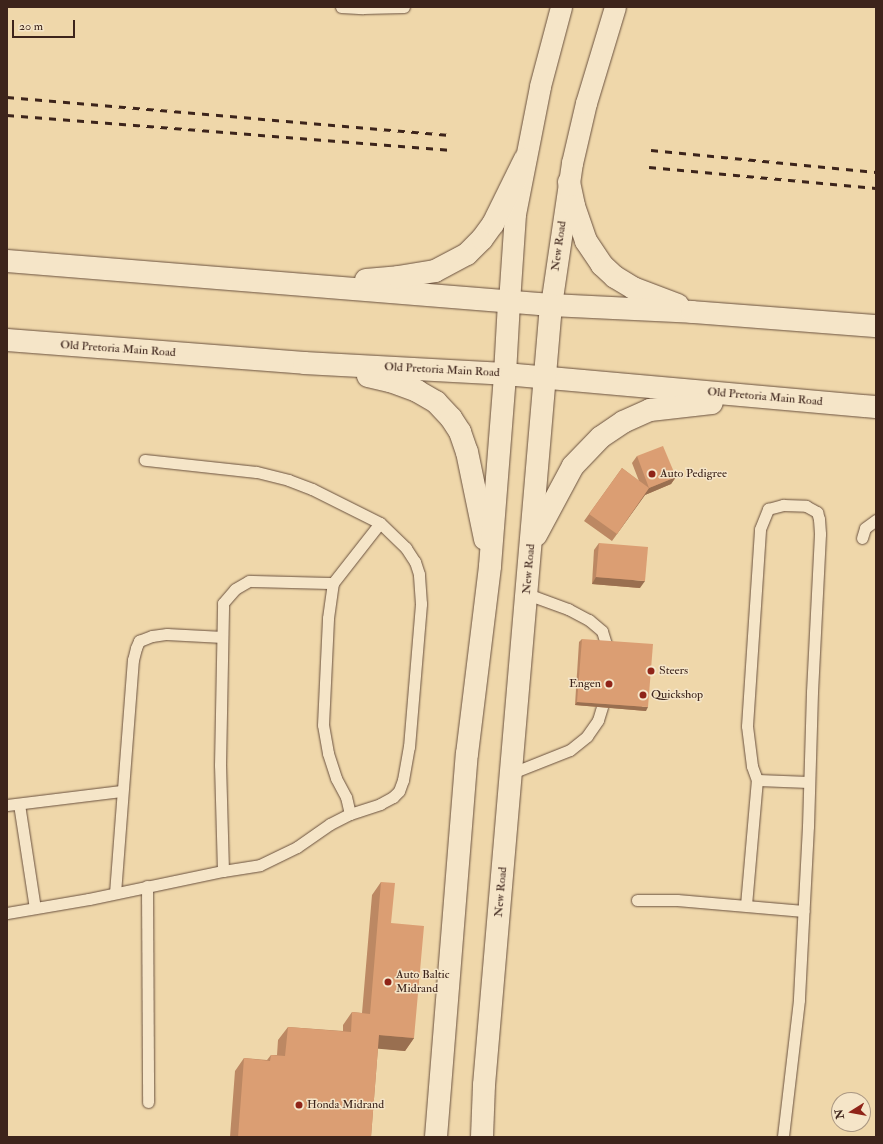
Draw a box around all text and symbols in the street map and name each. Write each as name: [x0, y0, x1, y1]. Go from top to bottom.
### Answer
scale bar: [14, 12, 77, 38]
text: 20 m: [19, 19, 43, 34]
street label: New Road: [548, 220, 570, 272]
street label: Old Pretoria Main Road: [60, 338, 176, 360]
street label: Old Pretoria Main Road: [384, 360, 500, 380]
street label: Old Pretoria Main Road: [707, 385, 823, 409]
place label: Auto Pedigree: [660, 467, 727, 481]
marker: Auto Pedigree: [647, 469, 657, 479]
street label: New Road: [520, 543, 538, 595]
place label: Steers: [659, 664, 688, 678]
marker: Steers: [646, 666, 656, 676]
place label: Engen: [569, 677, 601, 691]
marker: Engen: [604, 679, 614, 689]
place label: Quickshop: [651, 688, 703, 702]
marker: Quickshop: [638, 690, 648, 700]
street label: New Road: [492, 866, 510, 918]
place label: Auto Baltic Midrand: [396, 968, 450, 996]
marker: Auto Baltic Midrand: [383, 977, 393, 987]
north arrow: [831, 1092, 871, 1132]
place label: Honda Midrand: [307, 1098, 384, 1112]
marker: Honda Midrand: [294, 1100, 304, 1110]
text: N: [832, 1108, 847, 1120]

